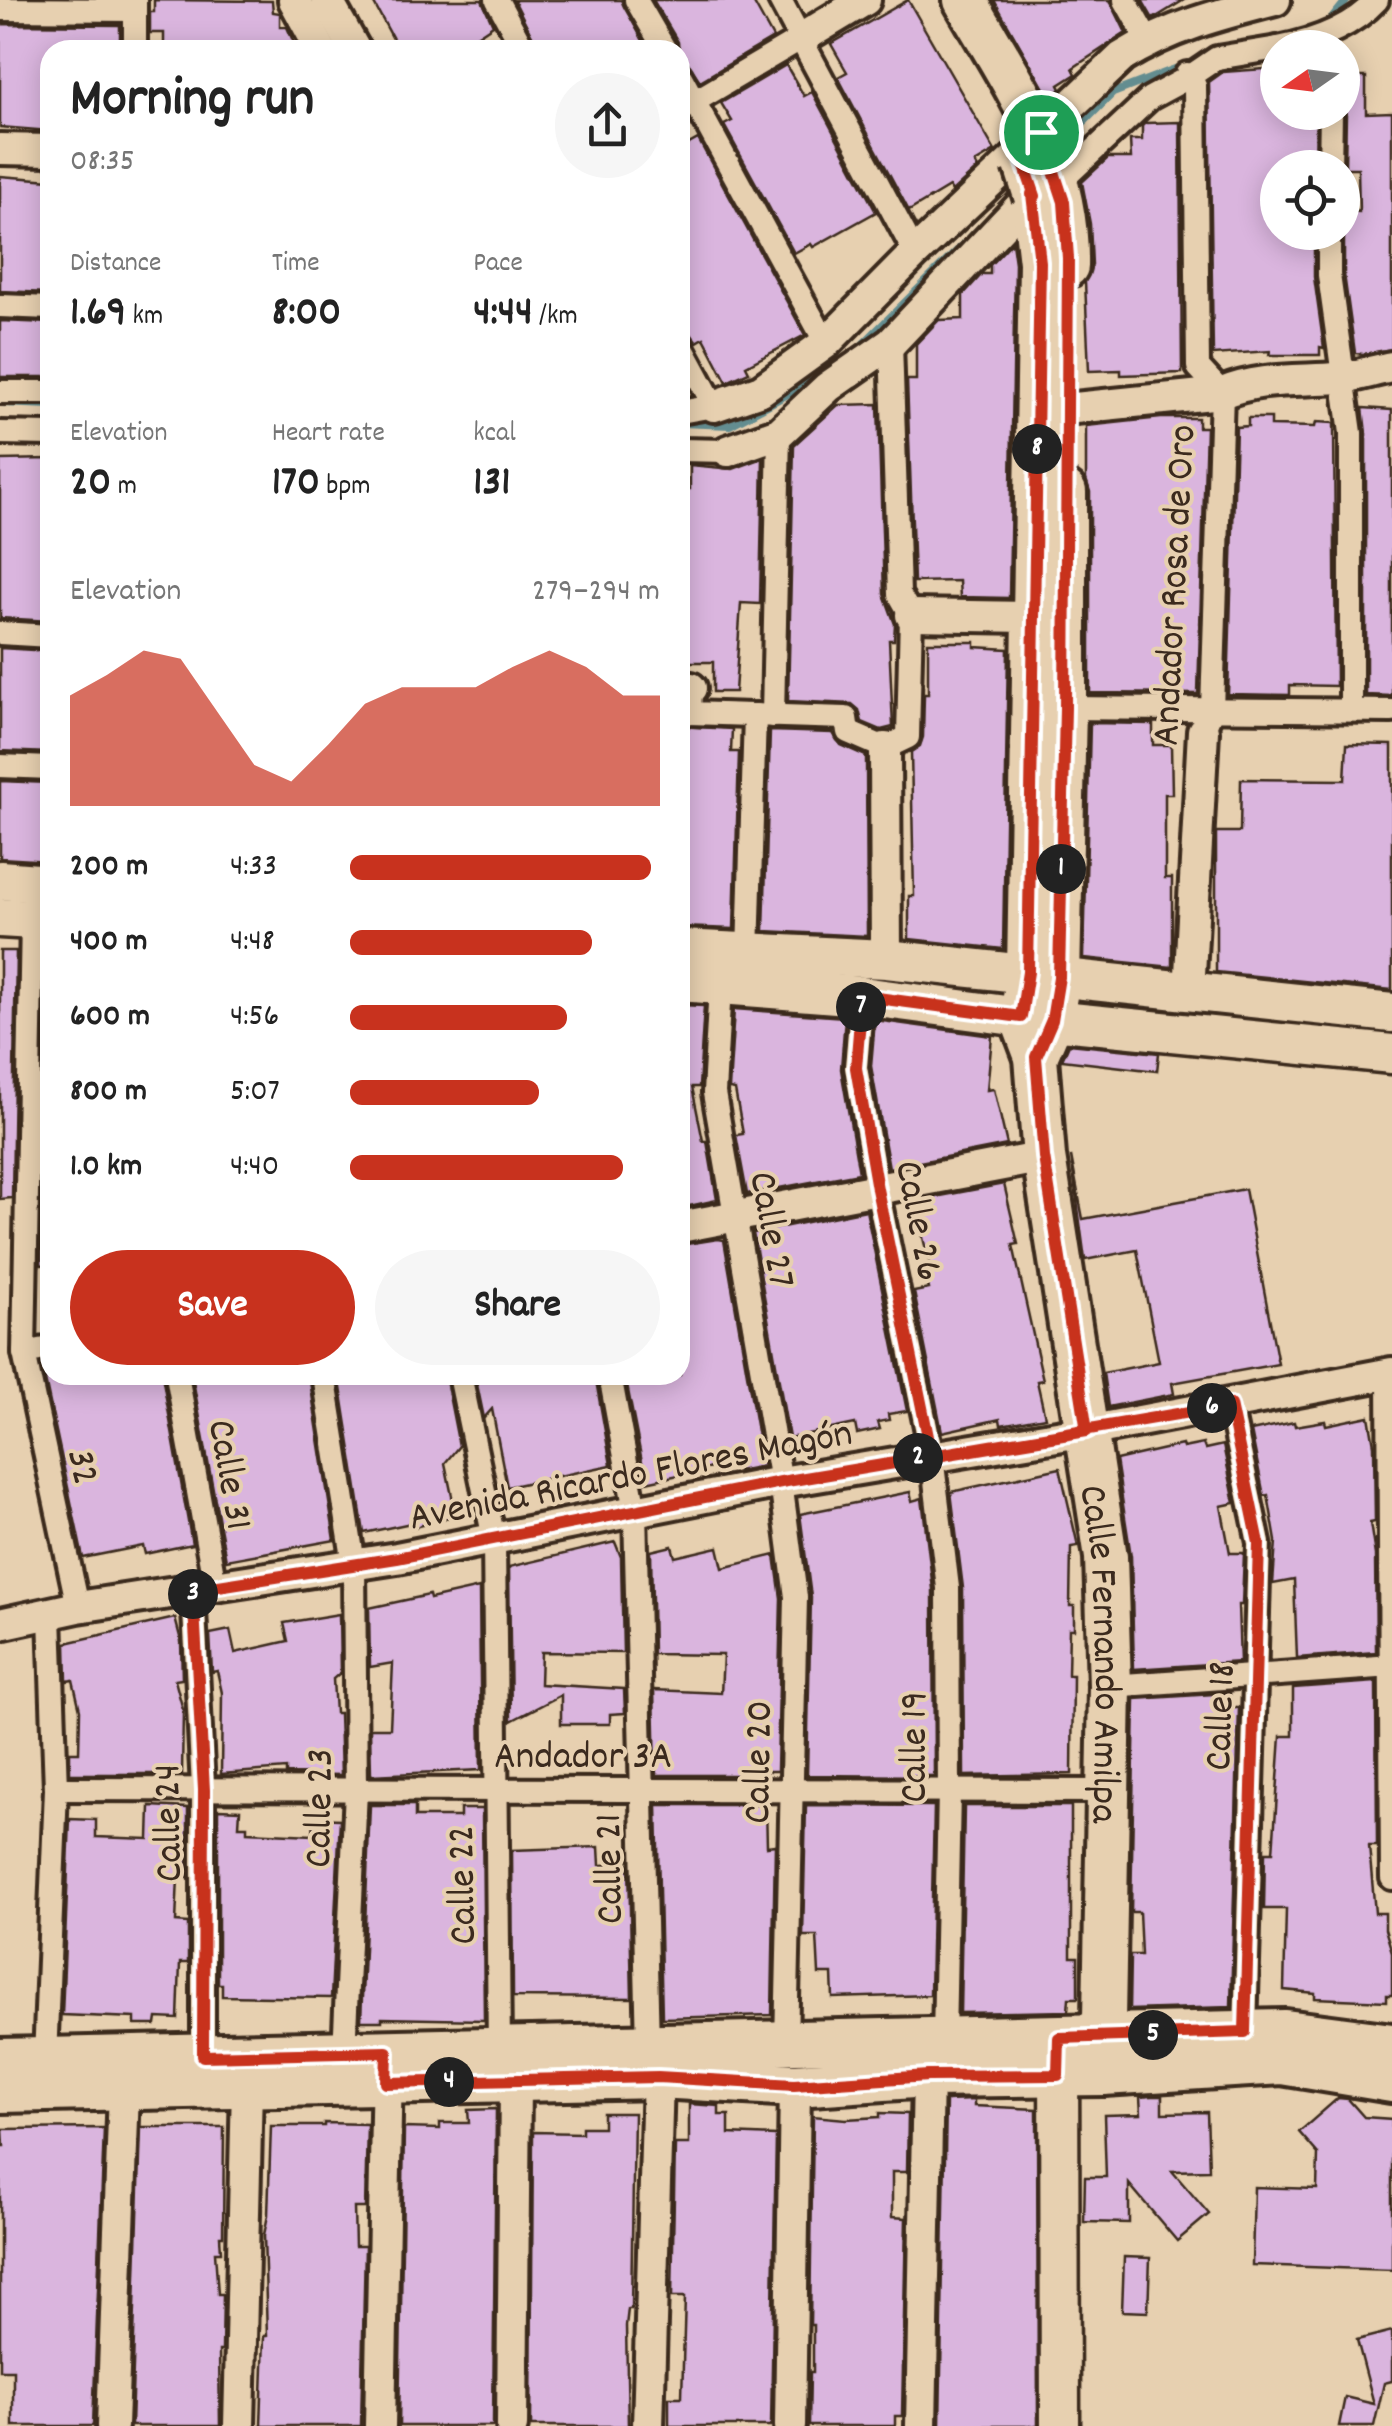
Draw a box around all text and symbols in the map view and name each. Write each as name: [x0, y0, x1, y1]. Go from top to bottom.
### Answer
north arrow: [1260, 30, 1360, 130]
map controls: [1260, 30, 1360, 250]
text: Morning run: [70, 63, 314, 142]
button: share: [555, 73, 660, 178]
pin: [999, 90, 1084, 175]
icon: arrive: [1014, 105, 1069, 160]
text: 08:35: [70, 140, 135, 186]
button: locate: [1260, 150, 1360, 250]
text: Distance: [70, 245, 161, 285]
text: Time: [272, 245, 320, 285]
text: Pace: [473, 245, 523, 285]
text: 1.69: [70, 285, 126, 345]
text: 8:00: [272, 285, 341, 345]
text: 4:44: [473, 285, 533, 345]
text: km: [126, 298, 163, 338]
text: /km: [533, 298, 578, 338]
text: Elevation: [70, 415, 167, 455]
text: Heart rate: [272, 415, 385, 455]
text: kcal: [473, 415, 516, 455]
street label: Andador Rosa de Oro: [1141, 423, 1214, 747]
pin: 8: [1012, 424, 1062, 474]
text: 8: [1031, 429, 1043, 469]
text: 20: [70, 455, 111, 515]
text: 170: [272, 455, 320, 515]
text: 131: [473, 455, 510, 515]
text: m: [111, 468, 137, 508]
text: bpm: [320, 468, 371, 508]
text: Elevation: [70, 570, 181, 616]
text: 279–294 m: [532, 570, 660, 616]
pin: 1: [1036, 844, 1086, 894]
text: 200 m: [70, 845, 148, 891]
text: 4:33: [230, 845, 277, 891]
text: 1: [1058, 849, 1064, 889]
text: 400 m: [70, 920, 147, 966]
text: 4:48: [230, 920, 275, 966]
pin: 7: [836, 982, 886, 1032]
text: 7: [856, 987, 866, 1027]
text: 600 m: [70, 995, 150, 1041]
text: 4:56: [230, 995, 279, 1041]
text: 800 m: [70, 1070, 147, 1116]
text: 5:07: [230, 1070, 280, 1116]
text: 1.0 km: [70, 1145, 142, 1191]
text: 4:40: [230, 1145, 279, 1191]
street label: Calle 26: [876, 1156, 955, 1286]
street label: Calle 27: [730, 1168, 807, 1293]
button: Save: [70, 1250, 355, 1365]
button: Share: [375, 1250, 660, 1365]
pin: 6: [1187, 1383, 1237, 1433]
text: 6: [1205, 1388, 1219, 1428]
street label: Avenida Ricardo Flores Magón: [405, 1407, 858, 1549]
street label: Calle 31: [189, 1416, 264, 1535]
pin: 2: [893, 1433, 943, 1483]
text: 2: [912, 1438, 924, 1478]
street label: 32: [48, 1444, 111, 1491]
street label: Calle Fernando Amilpa: [1060, 1481, 1132, 1825]
pin: 3: [168, 1569, 218, 1619]
text: 3: [187, 1574, 199, 1614]
street label: Calle 18: [1193, 1661, 1254, 1772]
street label: Calle 19: [889, 1691, 946, 1803]
street label: Calle 20: [732, 1700, 791, 1824]
street label: Andador 3A: [494, 1731, 672, 1788]
street label: Calle 23: [293, 1748, 352, 1868]
street label: Calle 24: [142, 1763, 201, 1883]
street label: Calle 21: [583, 1813, 642, 1925]
street label: Calle 22: [436, 1825, 495, 1945]
pin: 5: [1128, 2010, 1178, 2060]
text: 5: [1147, 2015, 1159, 2055]
pin: 4: [424, 2057, 474, 2107]
text: 4: [443, 2062, 455, 2102]

